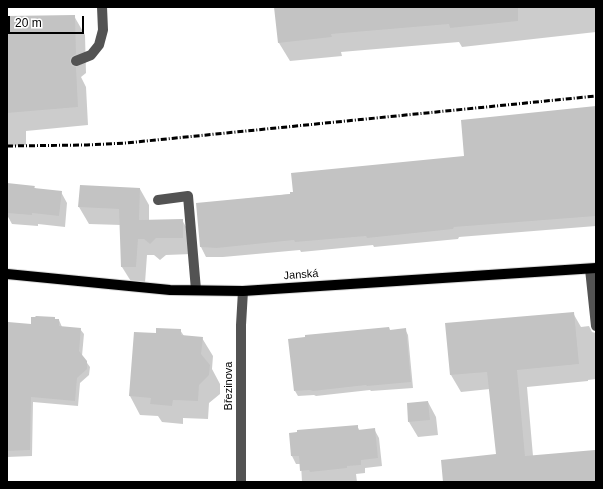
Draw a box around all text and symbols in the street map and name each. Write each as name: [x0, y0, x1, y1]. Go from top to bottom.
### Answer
scale bar: [10, 8, 86, 34]
text: 20 m: [15, 16, 42, 30]
street label: Janská: [283, 267, 319, 283]
street label: Březinova: [222, 362, 236, 410]

